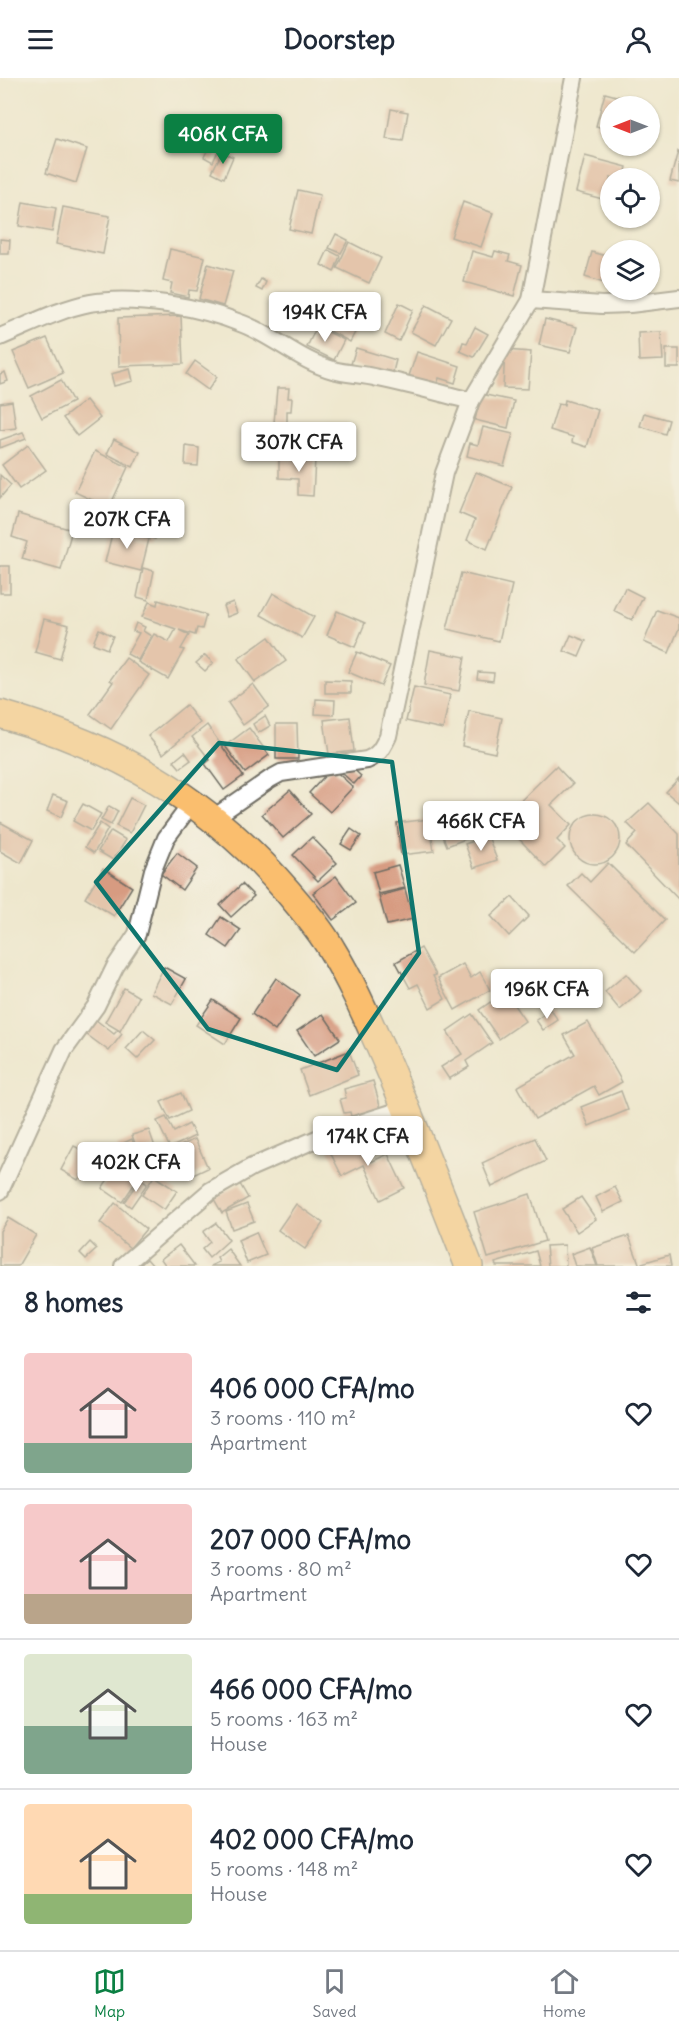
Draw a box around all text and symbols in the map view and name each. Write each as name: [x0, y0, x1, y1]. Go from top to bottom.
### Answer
text: Doorstep: [284, 22, 395, 56]
icon: menu: [24, 23, 57, 56]
icon: person: [622, 23, 655, 56]
north arrow: [600, 96, 660, 156]
map controls: [600, 96, 660, 300]
pin: 406K CFA: [161, 114, 285, 165]
text: 406K CFA: [178, 121, 268, 146]
button: locate: [600, 168, 660, 228]
button: layers: [600, 240, 660, 300]
pin: 194K CFA: [263, 292, 387, 343]
text: 194K CFA: [283, 299, 367, 324]
pin: 307K CFA: [237, 422, 361, 473]
text: 307K CFA: [255, 429, 343, 454]
pin: 207K CFA: [65, 499, 189, 550]
text: 207K CFA: [83, 506, 171, 531]
pin: 466K CFA: [419, 801, 543, 852]
text: 466K CFA: [437, 808, 525, 833]
pin: 196K CFA: [485, 969, 609, 1020]
text: 196K CFA: [505, 976, 589, 1001]
pin: 174K CFA: [306, 1116, 430, 1167]
text: 174K CFA: [327, 1123, 409, 1148]
pin: 402K CFA: [74, 1142, 198, 1193]
text: 402K CFA: [91, 1149, 181, 1174]
text: 8 homes: [24, 1286, 123, 1319]
icon: filters: [622, 1286, 655, 1319]
text: 406 000 CFA/mo: [210, 1372, 415, 1405]
icon: home: [72, 1377, 144, 1449]
icon: heart: [622, 1397, 655, 1430]
text: 3 rooms · 110 m²: [210, 1405, 356, 1430]
text: Apartment: [210, 1430, 307, 1455]
text: 207 000 CFA/mo: [210, 1523, 411, 1556]
icon: home: [72, 1528, 144, 1600]
icon: heart: [622, 1548, 655, 1581]
text: 3 rooms · 80 m²: [210, 1556, 352, 1581]
text: Apartment: [210, 1581, 307, 1606]
text: 466 000 CFA/mo: [210, 1673, 412, 1706]
icon: home: [72, 1678, 144, 1750]
icon: heart: [622, 1698, 655, 1731]
text: 5 rooms · 163 m²: [210, 1706, 358, 1731]
text: House: [210, 1731, 267, 1756]
text: 402 000 CFA/mo: [210, 1823, 414, 1856]
icon: home: [72, 1828, 144, 1900]
icon: heart: [622, 1848, 655, 1881]
text: 5 rooms · 148 m²: [210, 1856, 358, 1881]
text: House: [210, 1881, 267, 1906]
tab: Map: [93, 1965, 126, 2021]
tab: Saved: [313, 1965, 356, 2021]
tab: Home: [543, 1965, 586, 2021]

